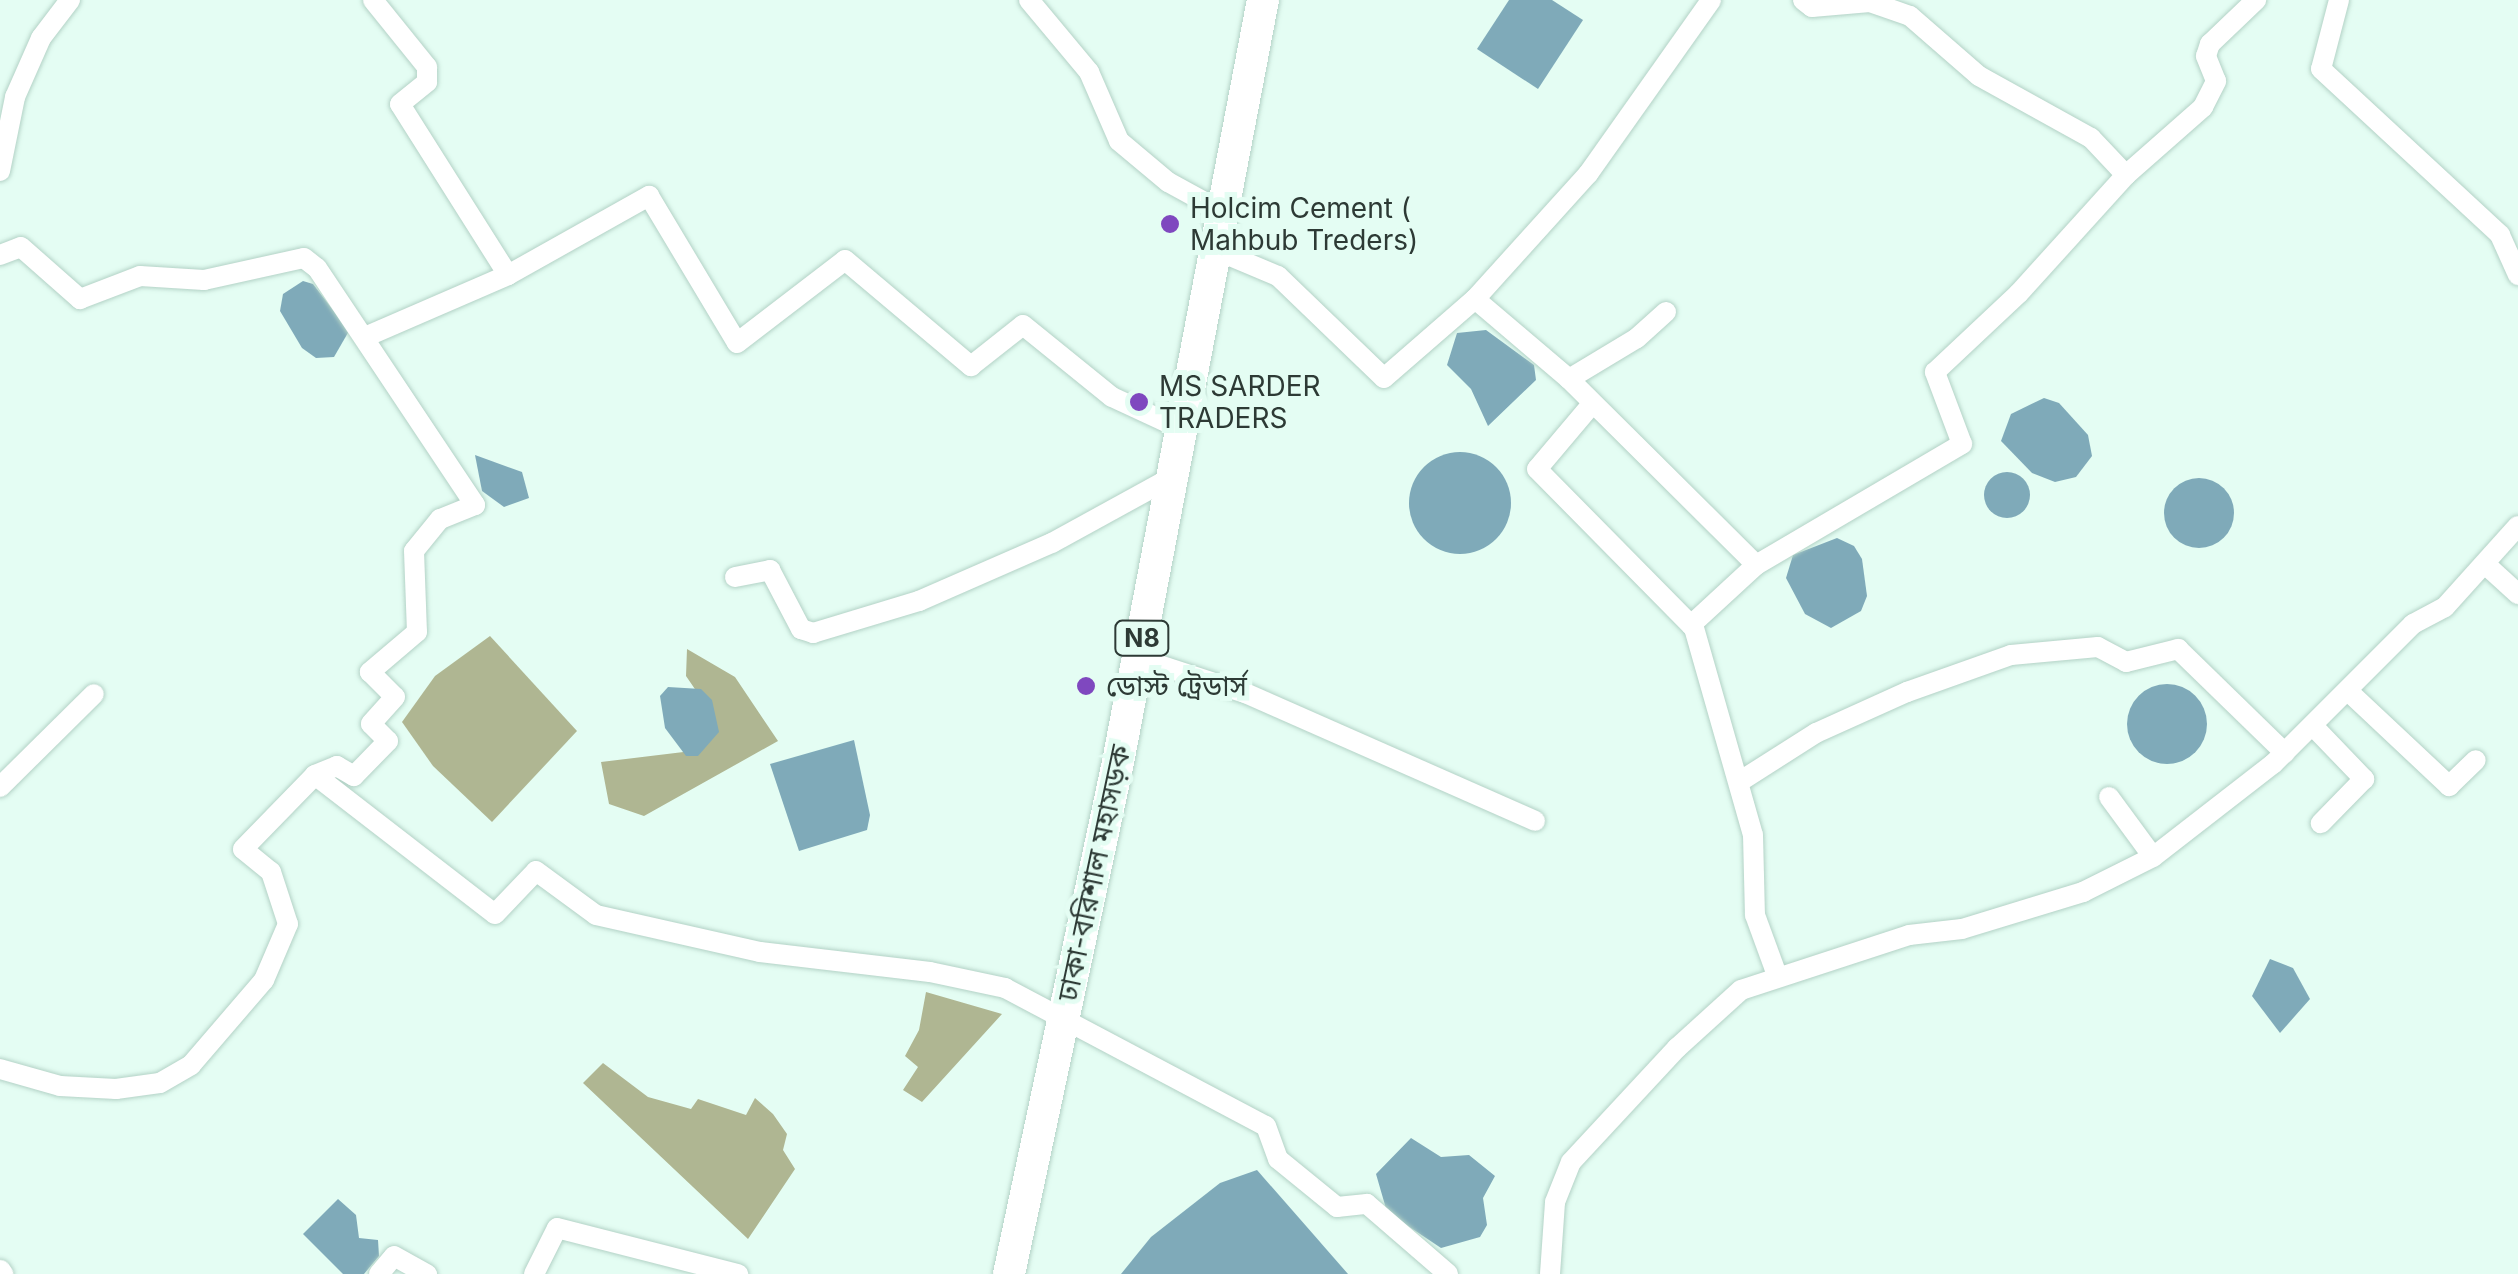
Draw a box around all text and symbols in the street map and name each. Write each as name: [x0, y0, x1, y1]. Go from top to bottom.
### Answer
place label: Holcim Cement ( Mahbub Treders): [1190, 191, 1418, 257]
marker: Holcim Cement ( Mahbub Treders): [1159, 213, 1181, 235]
place label: MS SARDER TRADERS: [1159, 369, 1320, 435]
marker: MS SARDER TRADERS: [1128, 391, 1150, 413]
road number: N8: [1112, 618, 1172, 658]
place label: ডোস্ট ট্রেডার্স: [1106, 669, 1247, 703]
marker: ডোস্ট ট্রেডার্স: [1075, 675, 1097, 697]
street label: ঢাকা-বরিশাল মহাসড়ক: [1050, 742, 1138, 1004]

